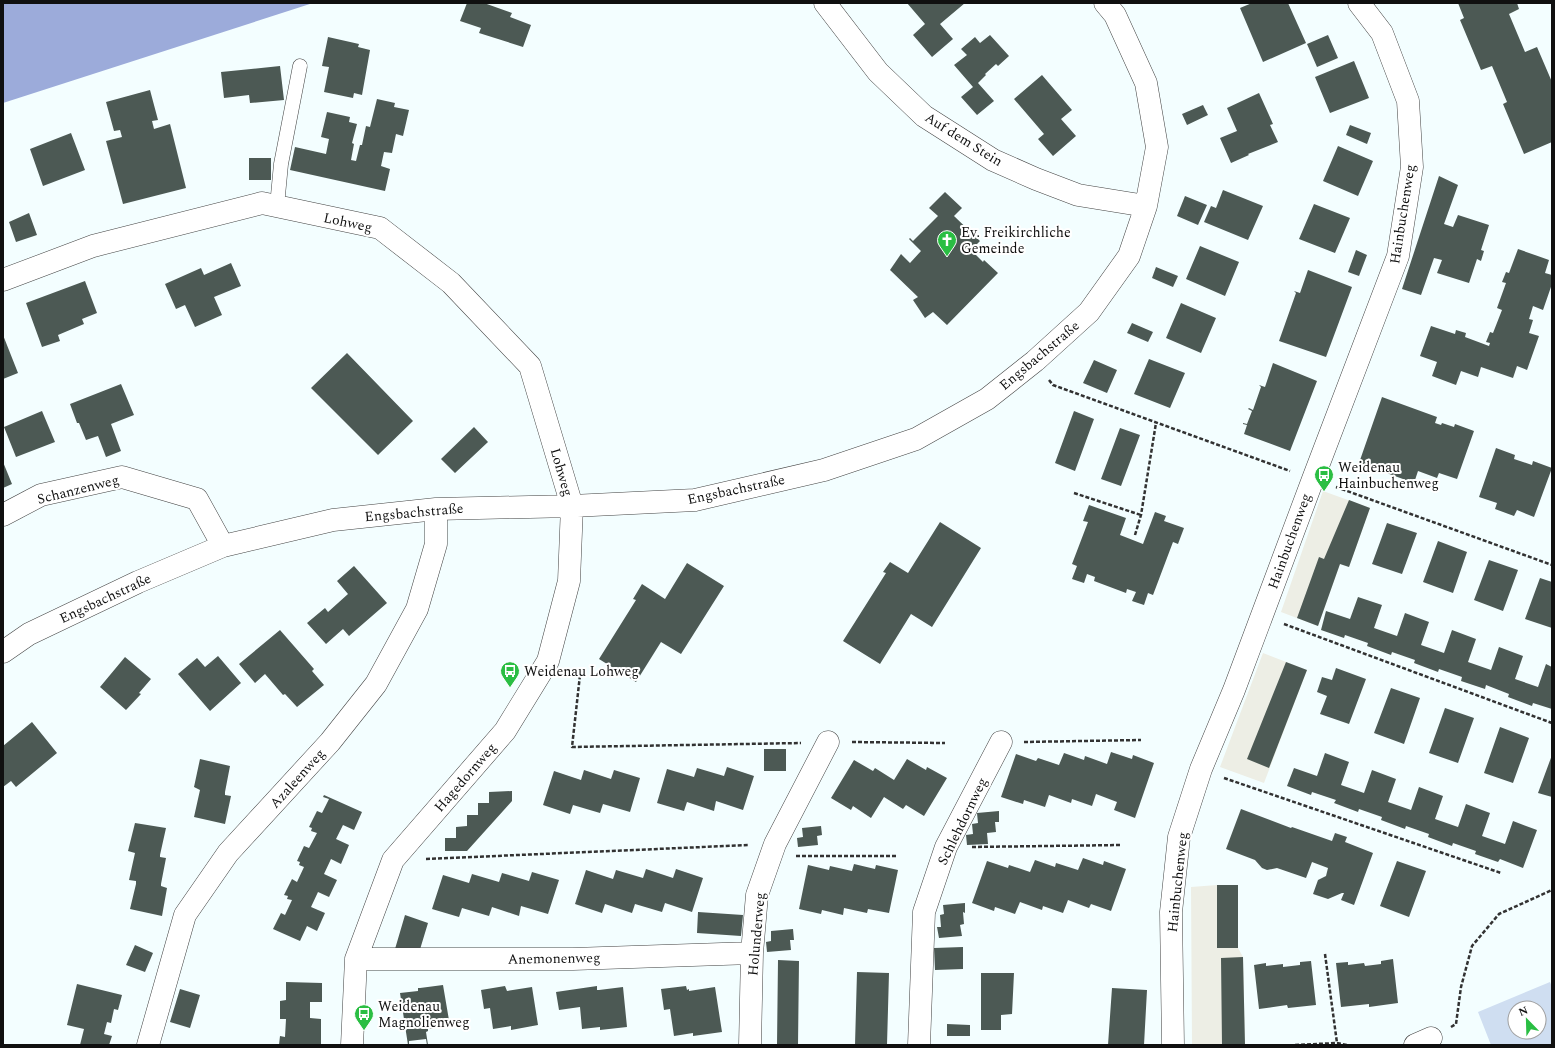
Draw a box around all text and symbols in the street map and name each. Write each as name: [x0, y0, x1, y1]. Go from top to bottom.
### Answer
street label: Auf dem Stein: [921, 107, 1007, 172]
street label: Hainbuchenweg: [1384, 163, 1421, 266]
street label: Lohweg: [322, 207, 374, 238]
place label: Ev. Freikirchliche Gemeinde: [961, 222, 1071, 259]
church icon: Ev. Freikirchliche Gemeinde: [936, 229, 958, 257]
street label: Engsbachstraße: [995, 315, 1084, 395]
street label: Lohweg: [545, 446, 578, 499]
place label: Weidenau Hainbuchenweg: [1338, 457, 1439, 494]
bus stop icon: Weidenau Hainbuchenweg: [1313, 464, 1335, 492]
street label: Schanzenweg: [35, 469, 121, 510]
street label: Engsbachstraße: [686, 469, 787, 510]
street label: Hainbuchenweg: [1262, 490, 1317, 592]
street label: Engsbachstraße: [364, 498, 464, 527]
street label: Engsbachstraße: [56, 568, 155, 629]
bus stop icon: Weidenau Lohweg: [499, 660, 521, 688]
place label: Weidenau Lohweg: [524, 661, 639, 682]
street label: Hagedornweg: [429, 738, 502, 817]
street label: Azaleenweg: [265, 744, 330, 813]
street label: Schlehdornweg: [932, 774, 993, 869]
street label: Hainbuchenweg: [1162, 831, 1193, 933]
street label: Holunderweg: [742, 891, 771, 977]
street label: Anemonenweg: [507, 947, 601, 970]
place label: Weidenau Magnolienweg: [378, 996, 470, 1033]
north arrow: [1507, 1000, 1547, 1040]
text: N: [1516, 1002, 1531, 1021]
bus stop icon: Weidenau Magnolienweg: [353, 1003, 375, 1031]

